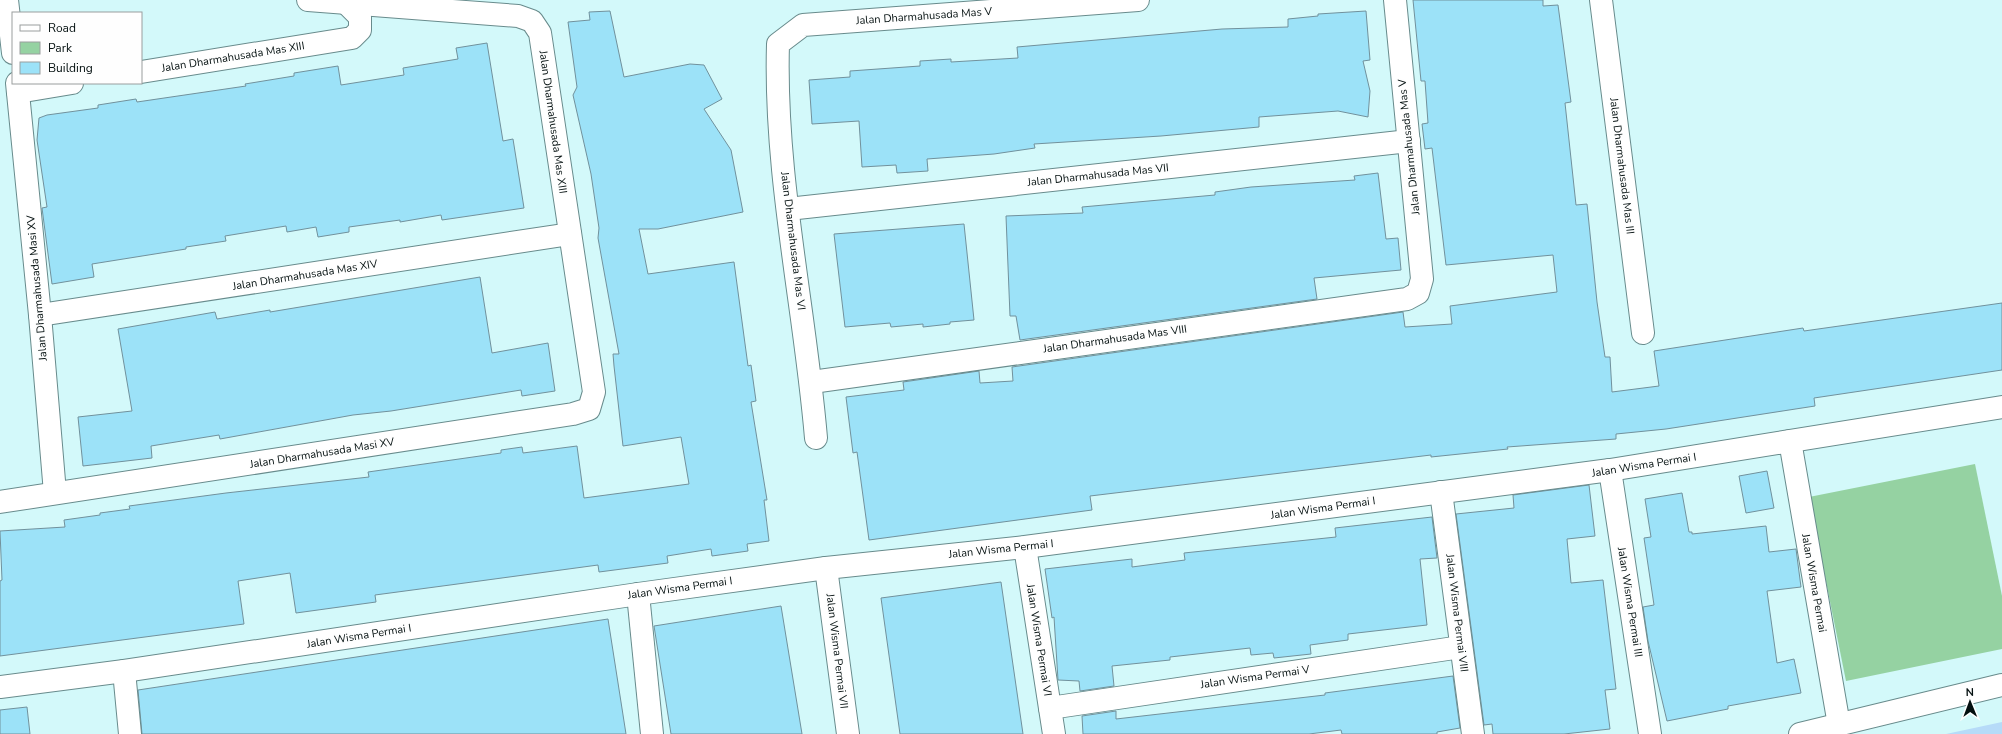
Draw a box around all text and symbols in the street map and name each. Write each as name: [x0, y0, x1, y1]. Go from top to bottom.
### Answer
street label: Jalan Dharmahusada Mas V: [854, 4, 993, 28]
legend: [12, 12, 142, 84]
text: Road: [48, 20, 76, 36]
street label: Jalan Dharmahusada Mas XIII: [159, 38, 306, 76]
text: Park: [48, 40, 73, 56]
street label: Jalan Dharmahusada Mas XIII: [535, 48, 570, 195]
text: Building: [48, 60, 93, 76]
street label: Jalan Dharmahusada Mas V: [1394, 78, 1424, 217]
street label: Jalan Dharmahusada Mas III: [1606, 96, 1638, 235]
street label: Jalan Dharmahusada Mas VII: [1026, 160, 1169, 190]
street label: Jalan Dharmahusada Mas VI: [777, 170, 809, 311]
street label: Jalan Dharmahusada Masi XV: [23, 214, 51, 362]
street label: Jalan Dharmahusada Mas XIV: [230, 256, 379, 294]
street label: Jalan Dharmahusada Mas VIII: [1041, 321, 1188, 357]
street label: Jalan Dharmahusada Masi XV: [248, 434, 396, 472]
street label: Jalan Wisma Permai I: [1590, 449, 1697, 481]
street label: Jalan Wisma Permai I: [1269, 493, 1376, 523]
street label: Jalan Wisma Permai: [1798, 532, 1830, 633]
street label: Jalan Wisma Permai I: [947, 536, 1054, 562]
street label: Jalan Wisma Permai III: [1614, 545, 1646, 658]
street label: Jalan Wisma Permai VIII: [1442, 552, 1472, 673]
street label: Jalan Wisma Permai I: [626, 573, 733, 603]
street label: Jalan Wisma Permai VI: [1023, 582, 1055, 697]
street label: Jalan Wisma Permai VII: [822, 592, 852, 709]
street label: Jalan Wisma Permai I: [305, 620, 412, 652]
street label: Jalan Wisma Permai V: [1198, 662, 1311, 692]
north arrow: [1950, 682, 1990, 722]
text: N: [1966, 685, 1974, 700]

